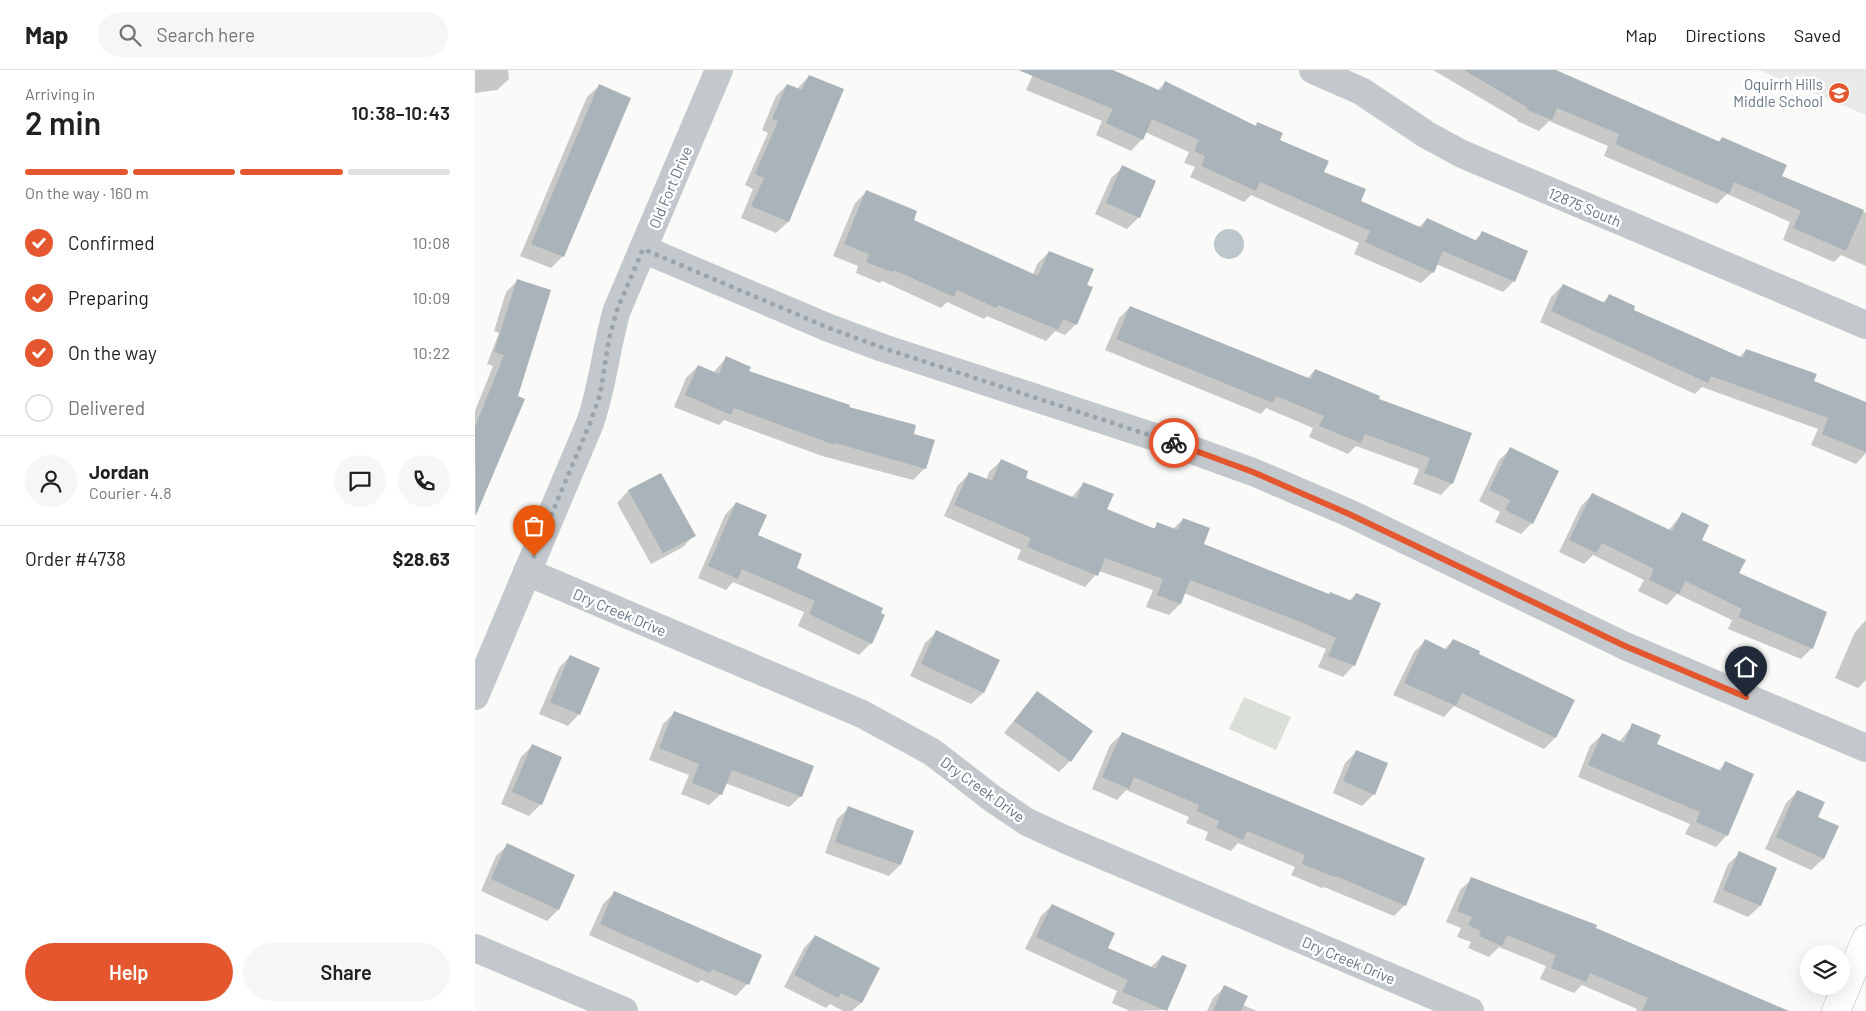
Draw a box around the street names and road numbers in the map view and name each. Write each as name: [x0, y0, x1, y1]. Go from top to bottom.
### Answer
street label: Old Fort Drive: [645, 143, 695, 231]
street label: 12875 South: [1546, 184, 1624, 230]
street label: Dry Creek Drive: [571, 584, 669, 640]
street label: Dry Creek Drive: [937, 752, 1029, 826]
street label: Dry Creek Drive: [1300, 932, 1398, 988]

